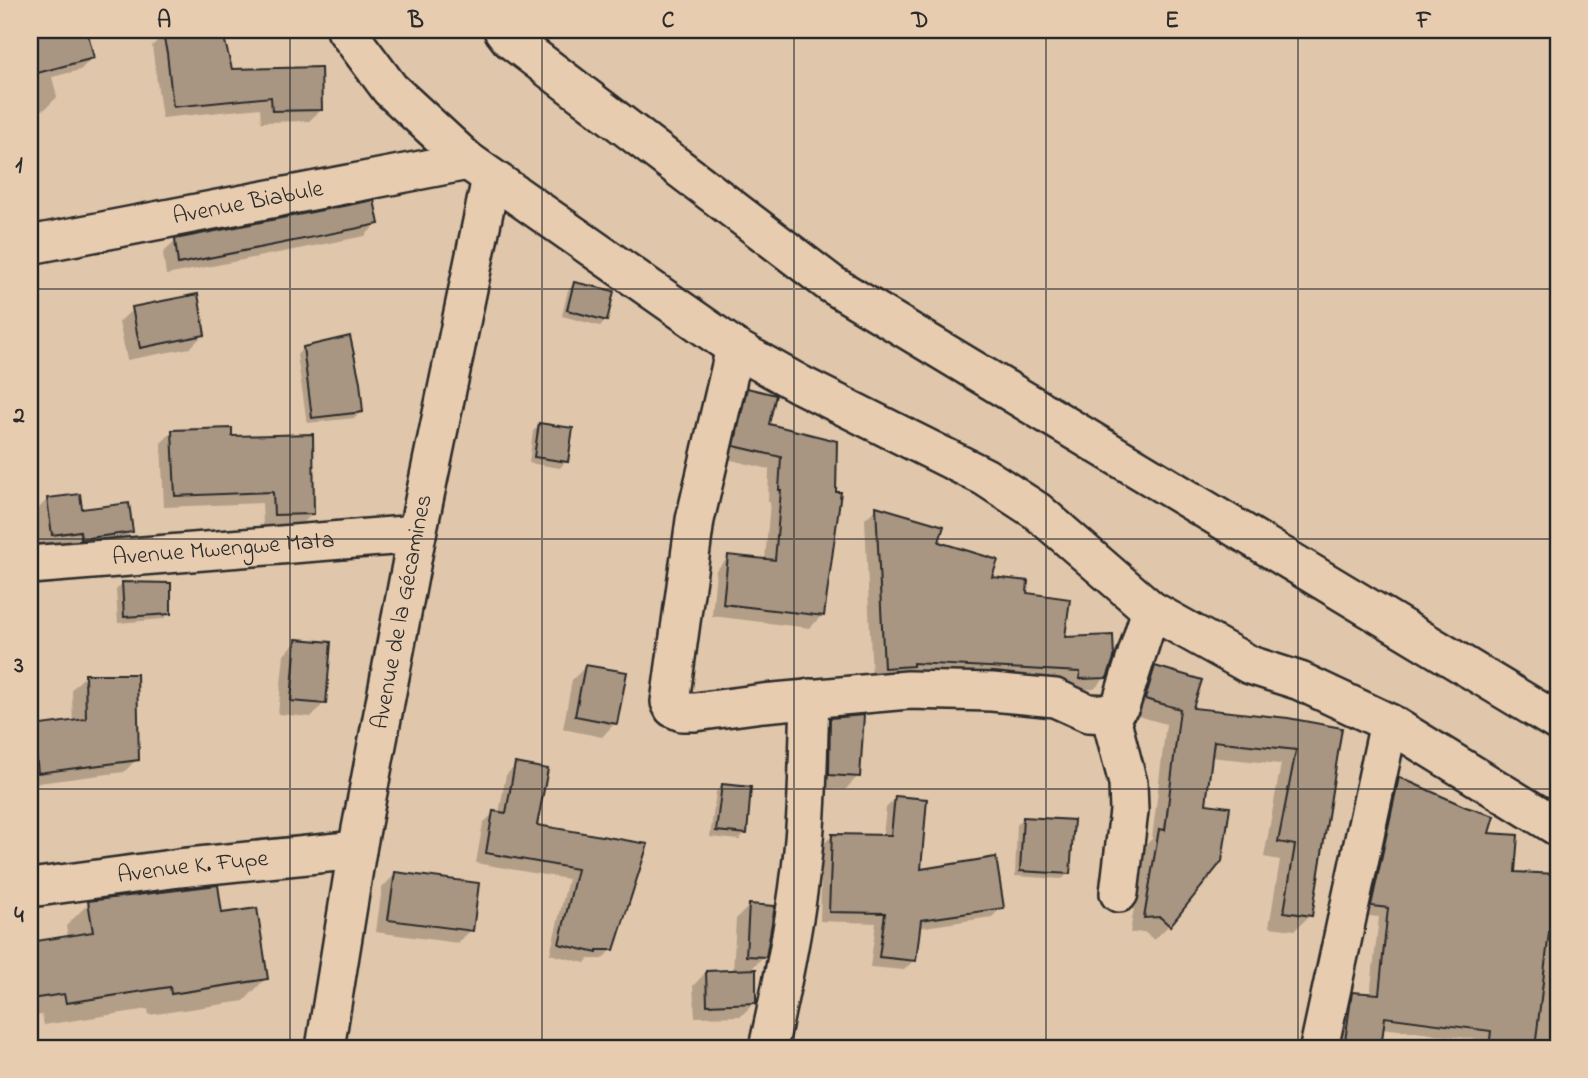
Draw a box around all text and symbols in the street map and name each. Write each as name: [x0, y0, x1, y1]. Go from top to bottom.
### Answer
text: A: [157, 5, 171, 38]
text: B: [407, 5, 424, 38]
text: C: [662, 5, 675, 38]
text: D: [911, 5, 928, 38]
text: E: [1165, 5, 1179, 38]
text: F: [1416, 5, 1432, 38]
text: 1: [15, 150, 23, 183]
street label: Avenue Biabule: [170, 172, 326, 235]
text: 2: [12, 400, 25, 433]
street label: Avenue de la Gécamines: [363, 491, 442, 732]
street label: Avenue Mwengwe Mata: [111, 523, 336, 576]
text: 3: [13, 650, 24, 683]
street label: Avenue K. Fupe: [115, 842, 270, 894]
text: 4: [14, 900, 24, 933]

